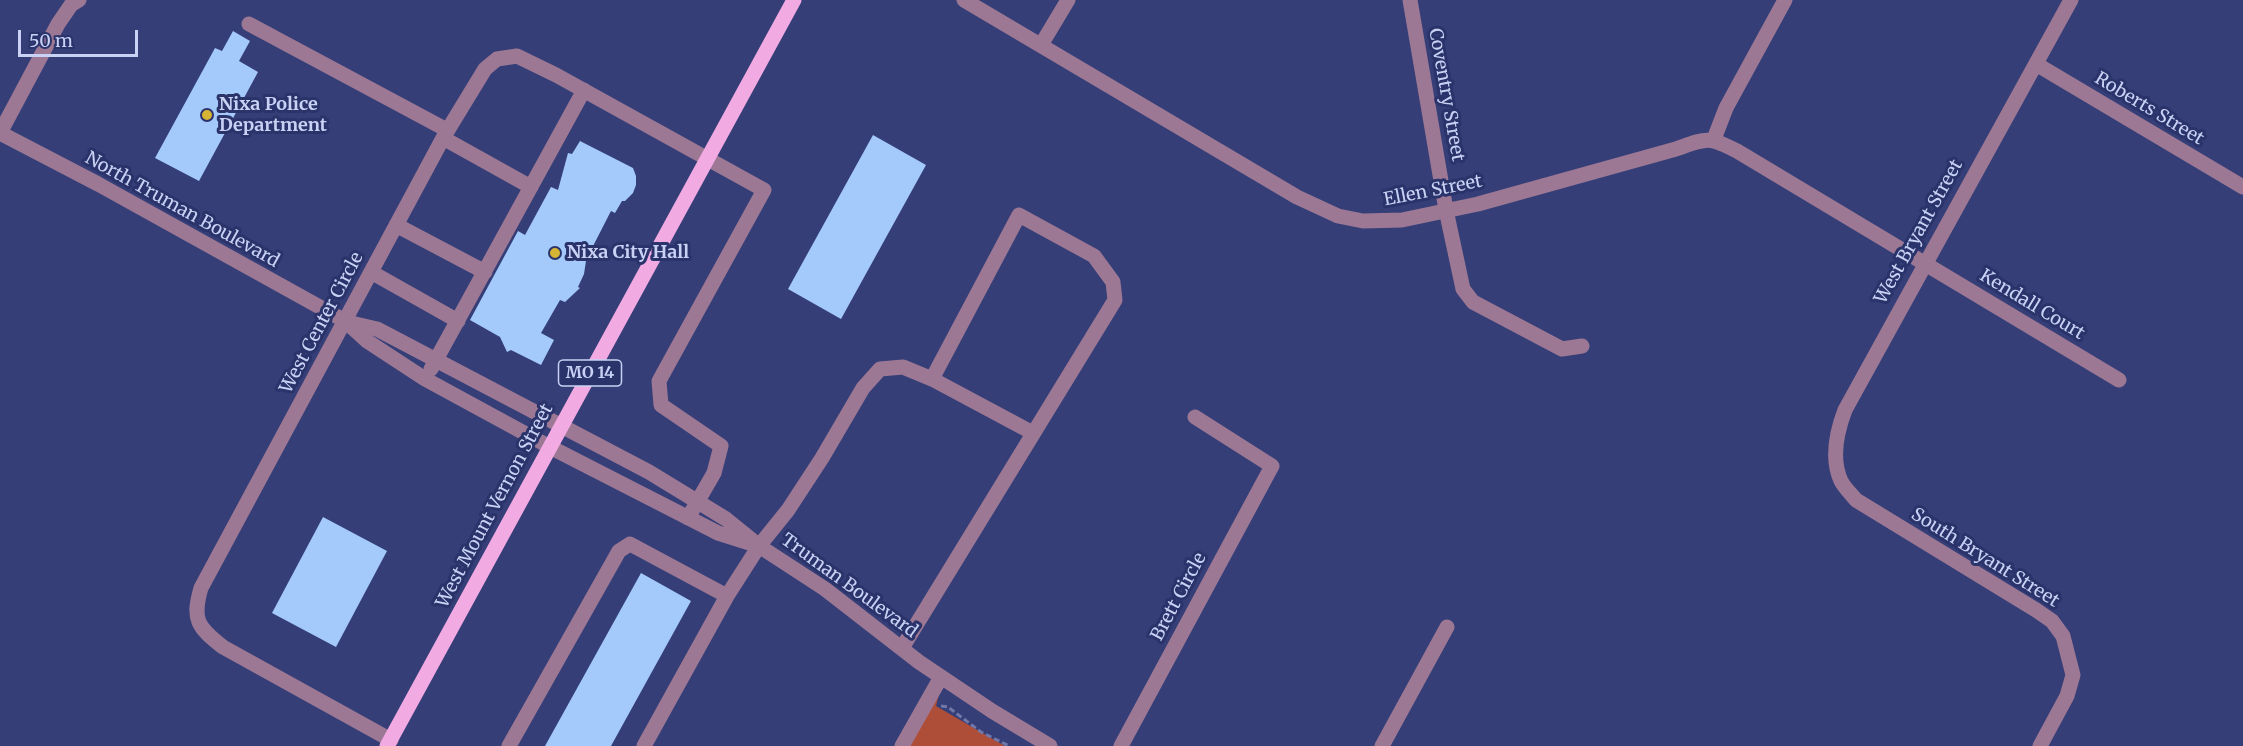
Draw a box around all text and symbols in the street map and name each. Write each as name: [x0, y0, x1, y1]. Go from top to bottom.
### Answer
scale bar: [21, 18, 141, 56]
street label: Coventry Street: [1424, 27, 1468, 163]
text: 50 m: [29, 29, 73, 52]
street label: Roberts Street: [2091, 68, 2207, 150]
place label: Nixa Police Department: [219, 94, 327, 136]
marker: Nixa Police Department: [200, 108, 214, 122]
street label: North Truman Boulevard: [81, 148, 283, 272]
street label: West Bryant Street: [1870, 156, 1968, 308]
street label: Ellen Street: [1382, 171, 1484, 211]
place label: Nixa City Hall: [567, 242, 689, 264]
marker: Nixa City Hall: [548, 246, 562, 260]
street label: West Center Circle: [276, 249, 368, 397]
street label: Kendall Court: [1976, 265, 2088, 345]
road number: MO 14: [558, 360, 622, 386]
street label: West Mount Vernon Street: [432, 400, 558, 612]
street label: South Bryant Street: [1907, 504, 2063, 612]
street label: Truman Boulevard: [777, 529, 921, 643]
street label: Brett Circle: [1147, 549, 1211, 645]

